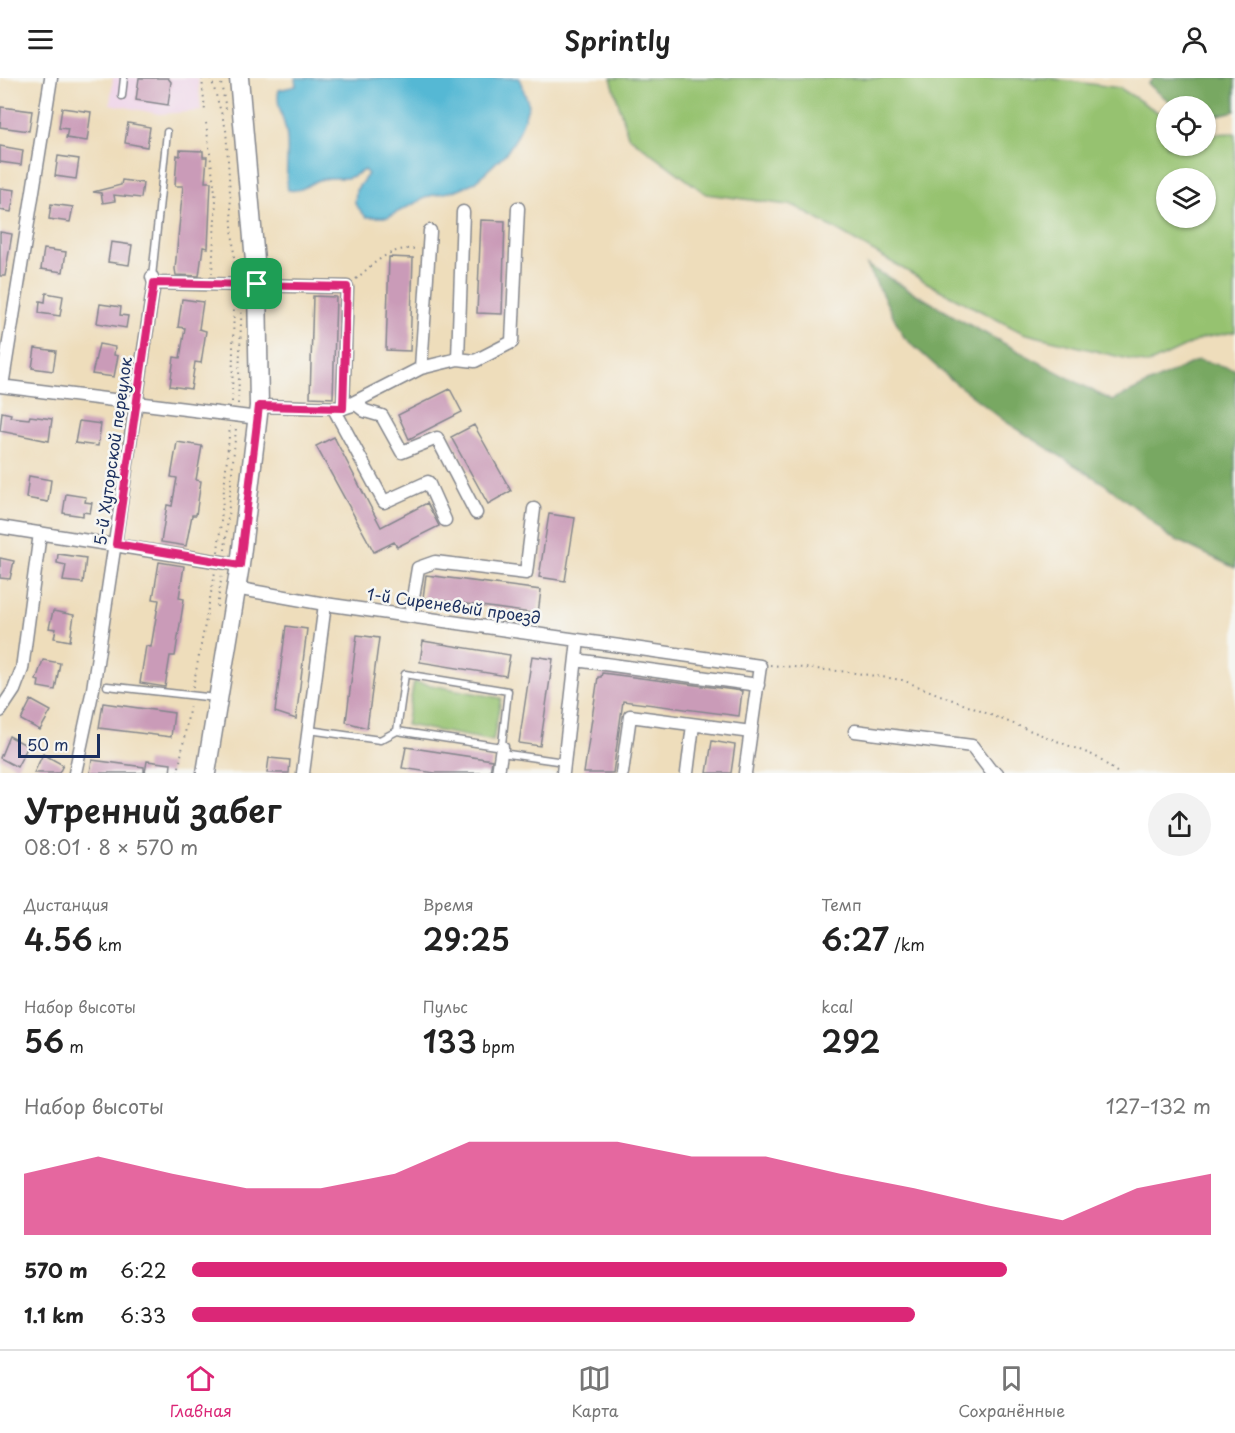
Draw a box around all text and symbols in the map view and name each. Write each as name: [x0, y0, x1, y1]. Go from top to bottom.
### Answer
text: Sprintly: [564, 19, 671, 60]
icon: menu: [24, 23, 57, 56]
icon: person: [1178, 23, 1211, 56]
map controls: [1156, 96, 1216, 228]
button: locate: [1156, 96, 1216, 156]
button: layers: [1156, 168, 1216, 228]
pin: [231, 258, 282, 309]
icon: arrive: [240, 267, 273, 300]
street label: 5-й Хуторской переулок: [87, 355, 137, 547]
street label: 1-й Сиреневый проезд: [366, 581, 542, 629]
scale bar: [18, 731, 100, 758]
text: 50 m: [27, 732, 68, 756]
text: Утренний забег: [24, 784, 281, 834]
button: share: [1148, 793, 1211, 856]
text: 08:01 · 8 × 570 m: [24, 832, 198, 862]
text: Дистанция: [24, 892, 109, 916]
text: Время: [423, 892, 474, 916]
text: Темп: [821, 892, 862, 916]
text: 4.56: [24, 916, 93, 961]
text: 29:25: [423, 916, 510, 961]
text: 6:27: [821, 916, 889, 961]
text: km: [93, 932, 122, 956]
text: /km: [889, 932, 925, 956]
text: Набор высоты: [24, 994, 136, 1018]
text: Пульс: [423, 994, 468, 1018]
text: kcal: [821, 994, 853, 1018]
text: 56: [24, 1018, 64, 1063]
text: 133: [423, 1018, 477, 1063]
text: 292: [821, 1018, 880, 1063]
text: m: [64, 1034, 84, 1058]
text: bpm: [477, 1034, 515, 1058]
text: Набор высоты: [24, 1091, 164, 1121]
text: 127–132 m: [1106, 1091, 1211, 1121]
text: 570 m: [24, 1255, 88, 1285]
text: 6:22: [120, 1255, 167, 1285]
text: 1.1 km: [24, 1300, 84, 1330]
text: 6:33: [120, 1300, 166, 1330]
tab: Главная: [170, 1362, 232, 1422]
tab: Карта: [572, 1362, 618, 1422]
tab: Сохранённые: [958, 1362, 1065, 1422]

